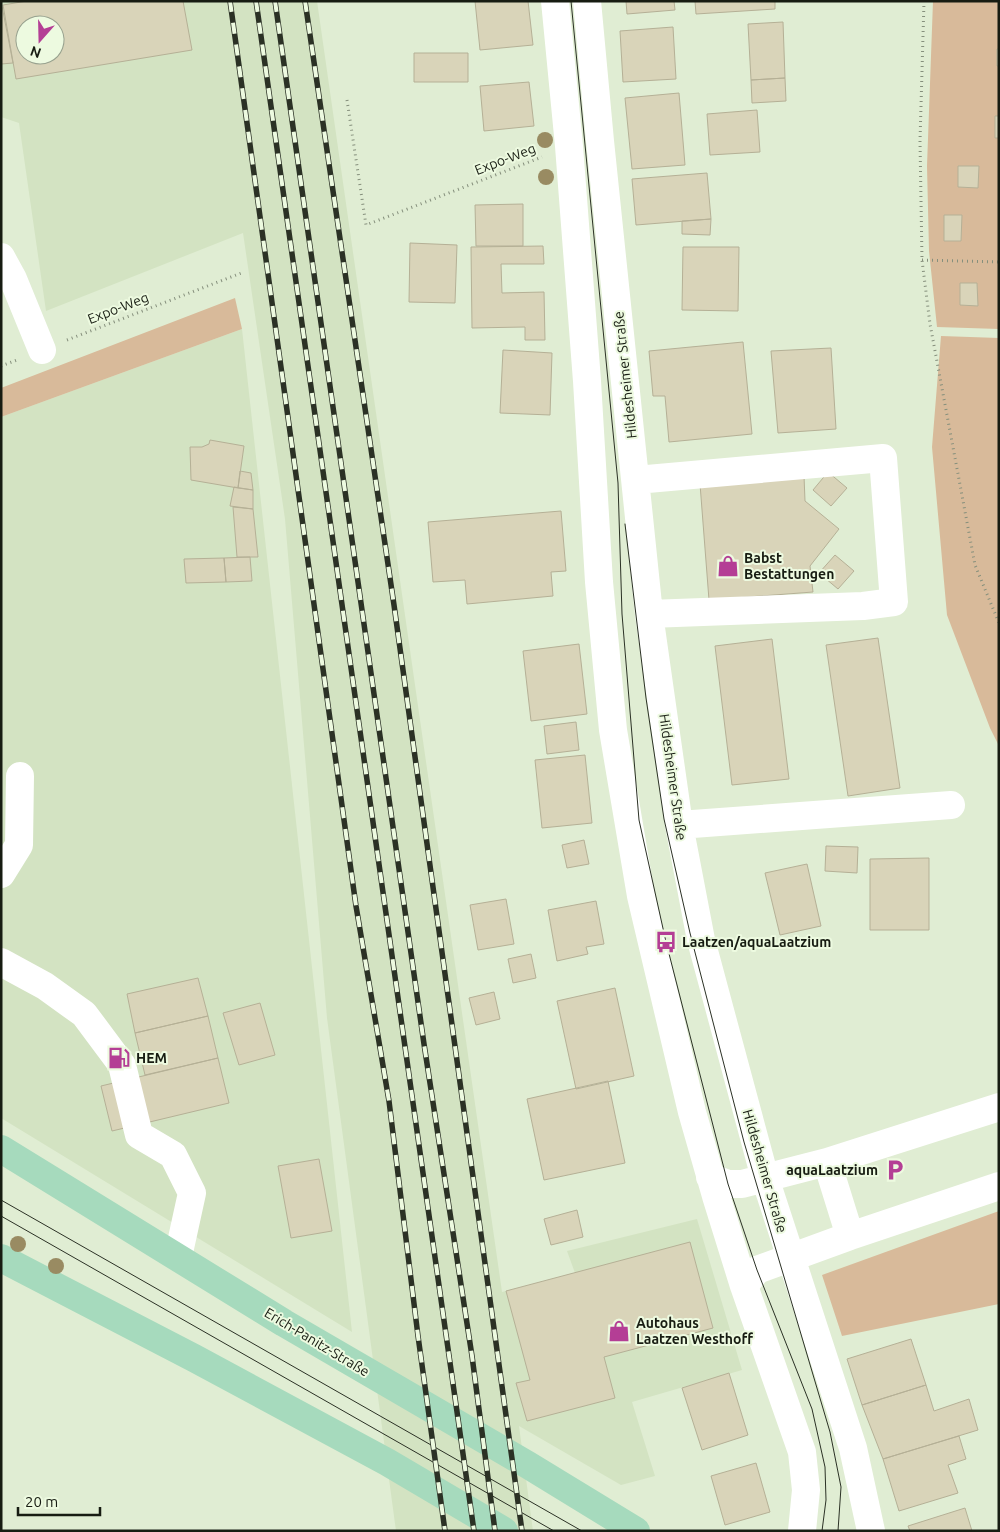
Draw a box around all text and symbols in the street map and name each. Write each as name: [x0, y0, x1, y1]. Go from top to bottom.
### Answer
north arrow: [15, 15, 65, 65]
text: N: [28, 43, 43, 62]
street label: Expo-Weg: [472, 140, 538, 178]
street label: Expo-Weg: [85, 289, 151, 327]
street label: Hildesheimer Straße: [610, 311, 640, 439]
place label: Babst Bestattungen: [744, 550, 834, 582]
shop icon: Babst Bestattungen: [715, 553, 741, 579]
street label: Hildesheimer Straße: [656, 713, 690, 841]
bus stop icon: Laatzen/aquaLaatzium: [653, 929, 679, 955]
place label: Laatzen/aquaLaatzium: [682, 934, 831, 950]
fuel station icon: HEM: [106, 1045, 132, 1071]
place label: HEM: [136, 1050, 167, 1066]
street label: Hildesheimer Straße: [740, 1107, 790, 1235]
parking icon: aquaLaatzium: [882, 1157, 908, 1183]
place label: aquaLaatzium: [786, 1162, 878, 1178]
street label: Erich-Panitz-Straße: [262, 1304, 372, 1380]
place label: Autohaus Laatzen Westhoff: [636, 1315, 753, 1347]
shop icon: Autohaus Laatzen Westhoff: [606, 1318, 632, 1344]
scale bar: [18, 1484, 100, 1516]
text: 20 m: [25, 1493, 58, 1510]

